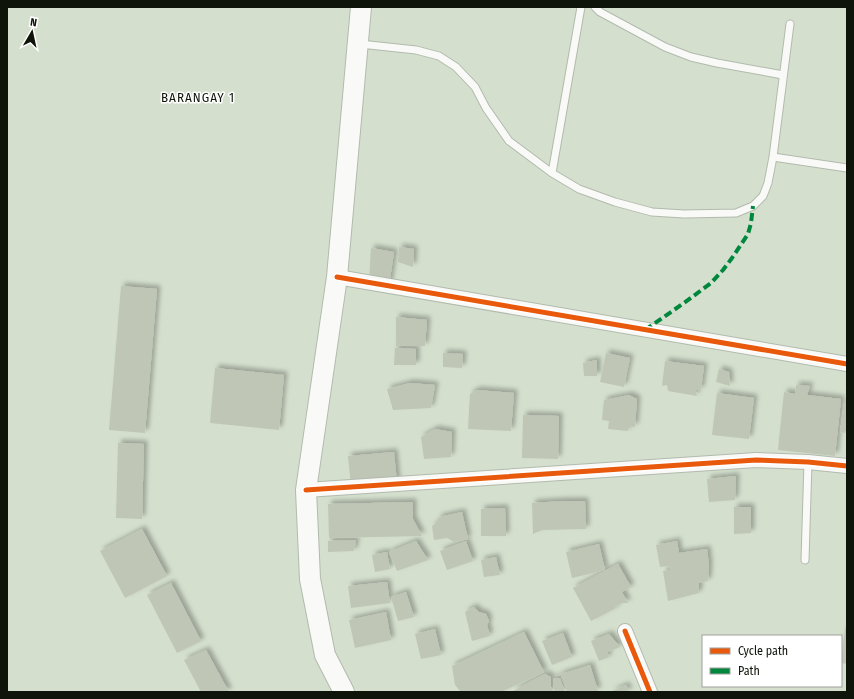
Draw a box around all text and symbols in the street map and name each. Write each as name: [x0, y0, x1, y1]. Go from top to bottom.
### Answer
north arrow: [12, 12, 52, 52]
text: N: [29, 16, 38, 30]
district label: BARANGAY 1: [161, 90, 235, 105]
legend: [702, 635, 842, 687]
text: Cycle path: [738, 644, 788, 658]
text: Path: [738, 664, 760, 678]

